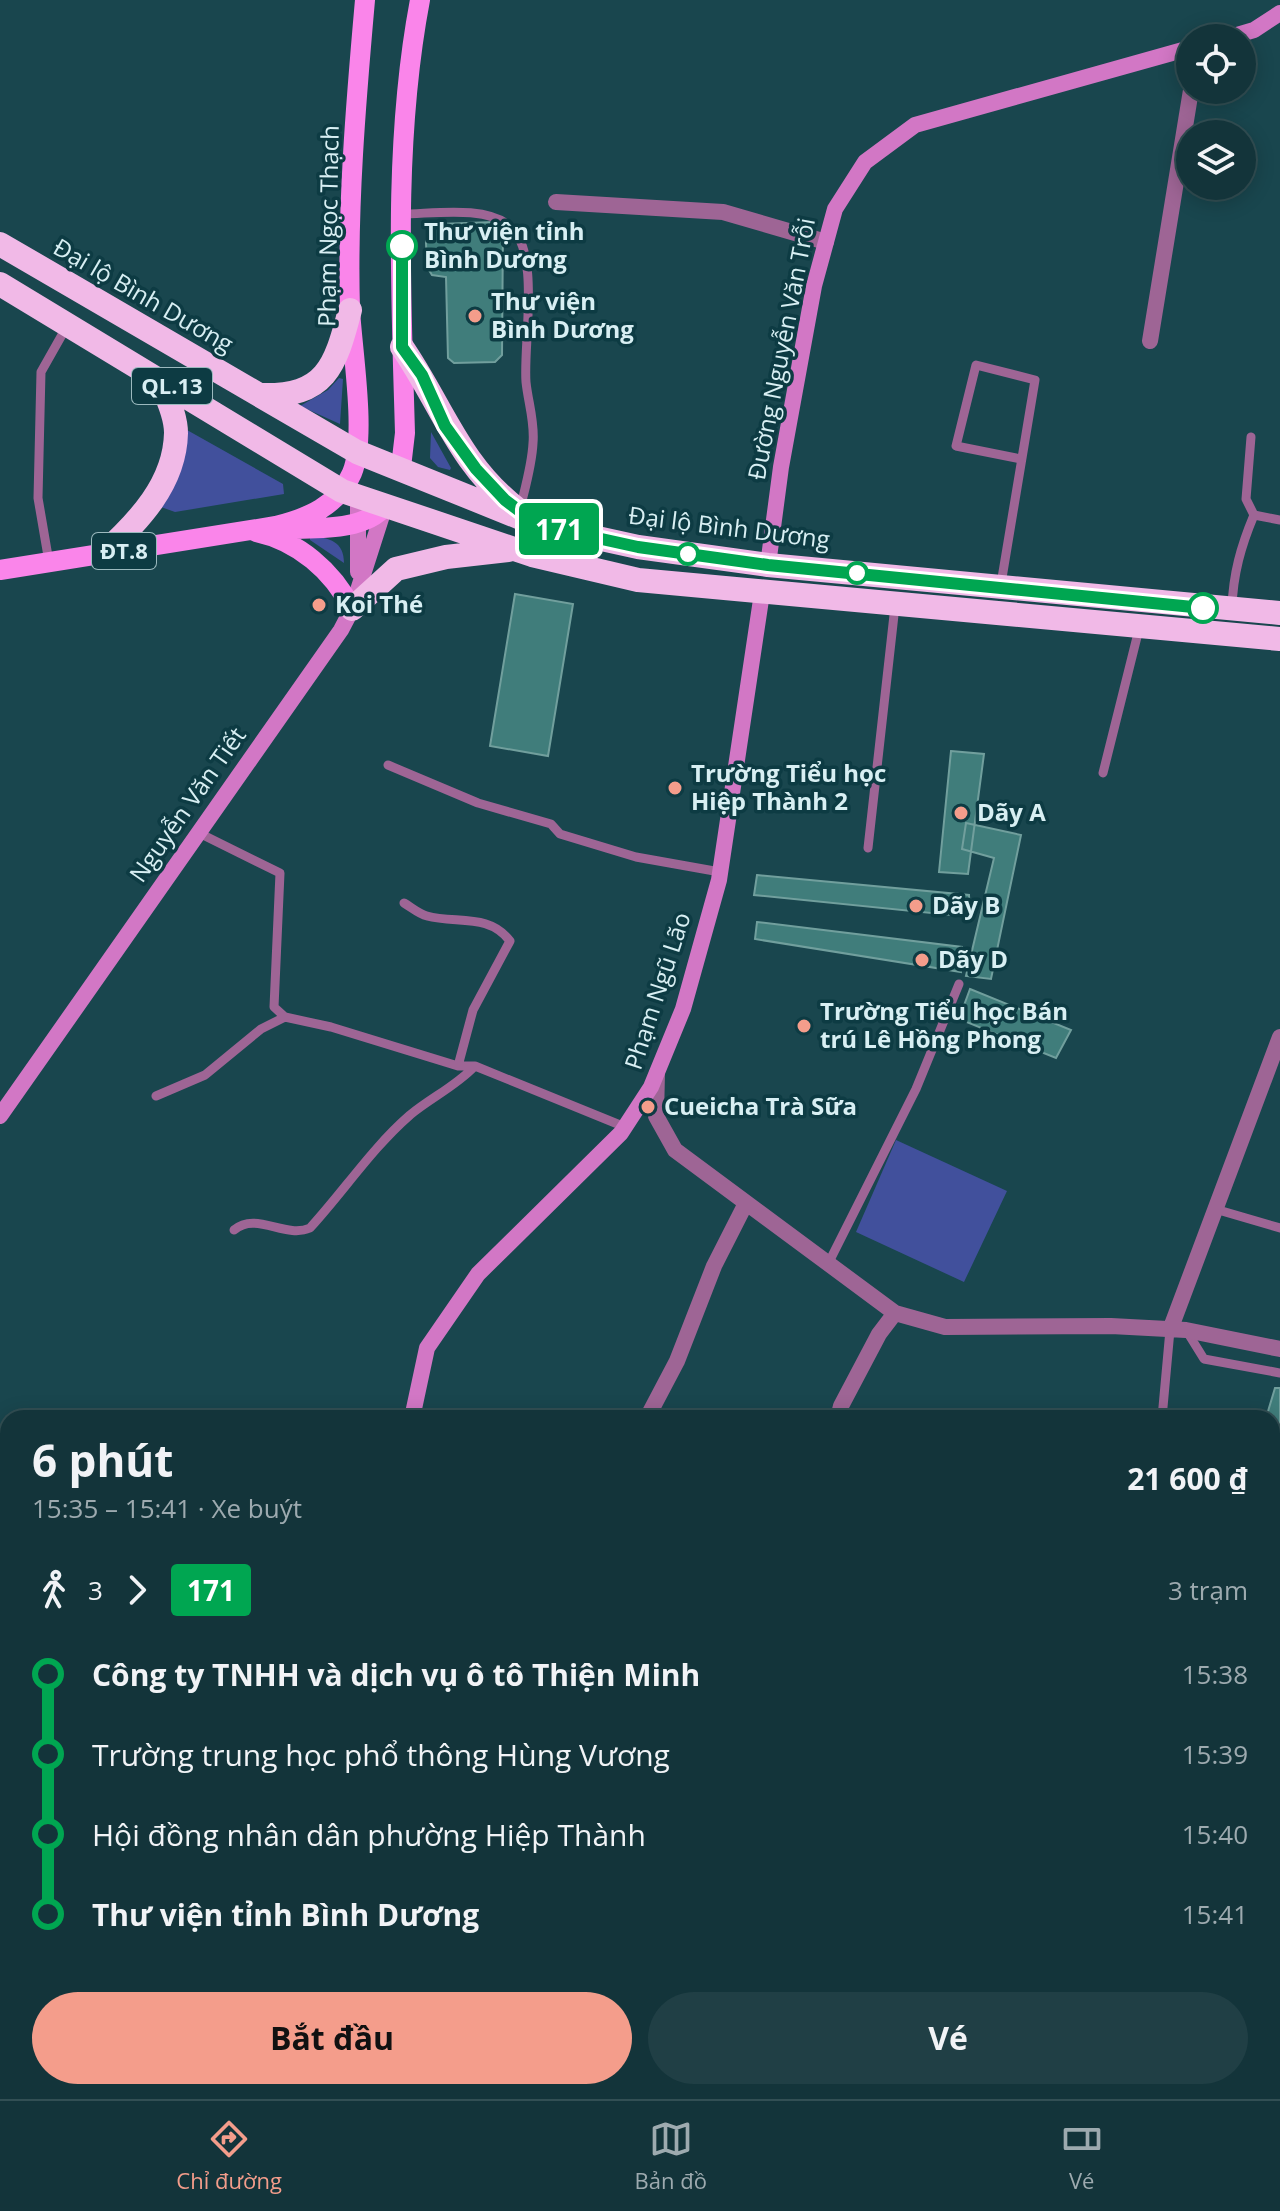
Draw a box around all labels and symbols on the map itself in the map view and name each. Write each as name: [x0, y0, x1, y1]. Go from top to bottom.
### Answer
street label: Phạm Ngọc Thạch: [309, 125, 346, 327]
place label: Thư viện tỉnh Bình Dương: [424, 214, 585, 275]
street label: Đường Nguyễn Văn Trỗi: [739, 215, 822, 483]
street label: Đại lộ Bình Dương: [48, 230, 240, 360]
marker: Thư viện tỉnh Bình Dương: [387, 231, 417, 261]
place label: Thư viện Bình Dương: [491, 284, 634, 345]
marker: Thư viện Bình Dương: [466, 307, 484, 325]
road number: QL.13: [132, 368, 212, 404]
street label: Đại lộ Bình Dương: [627, 498, 832, 555]
line badge: 171: [513, 503, 605, 555]
road number: ĐT.8: [92, 533, 156, 569]
unlabelled marker: [677, 543, 699, 565]
unlabelled marker: [846, 562, 868, 584]
place label: Koi Thé: [335, 587, 423, 620]
unlabelled marker: [1188, 593, 1218, 623]
marker: Koi Thé: [310, 596, 328, 614]
street label: Nguyễn Văn Tiết: [121, 720, 253, 888]
place label: Trường Tiểu học Hiệp Thành 2: [691, 756, 886, 817]
marker: Trường Tiểu học Hiệp Thành 2: [666, 779, 684, 797]
place label: Dãy A: [977, 795, 1046, 828]
marker: Dãy A: [952, 804, 970, 822]
place label: Dãy B: [932, 888, 1000, 921]
marker: Dãy B: [907, 897, 925, 915]
street label: Phạm Ngũ Lão: [616, 908, 697, 1073]
place label: Dãy D: [938, 942, 1008, 975]
marker: Dãy D: [913, 951, 931, 969]
place label: Trường Tiểu học Bán trú Lê Hồng Phong: [820, 994, 1068, 1055]
marker: Trường Tiểu học Bán trú Lê Hồng Phong: [795, 1017, 813, 1035]
place label: Cueicha Trà Sữa: [664, 1089, 857, 1122]
marker: Cueicha Trà Sữa: [639, 1098, 657, 1116]

